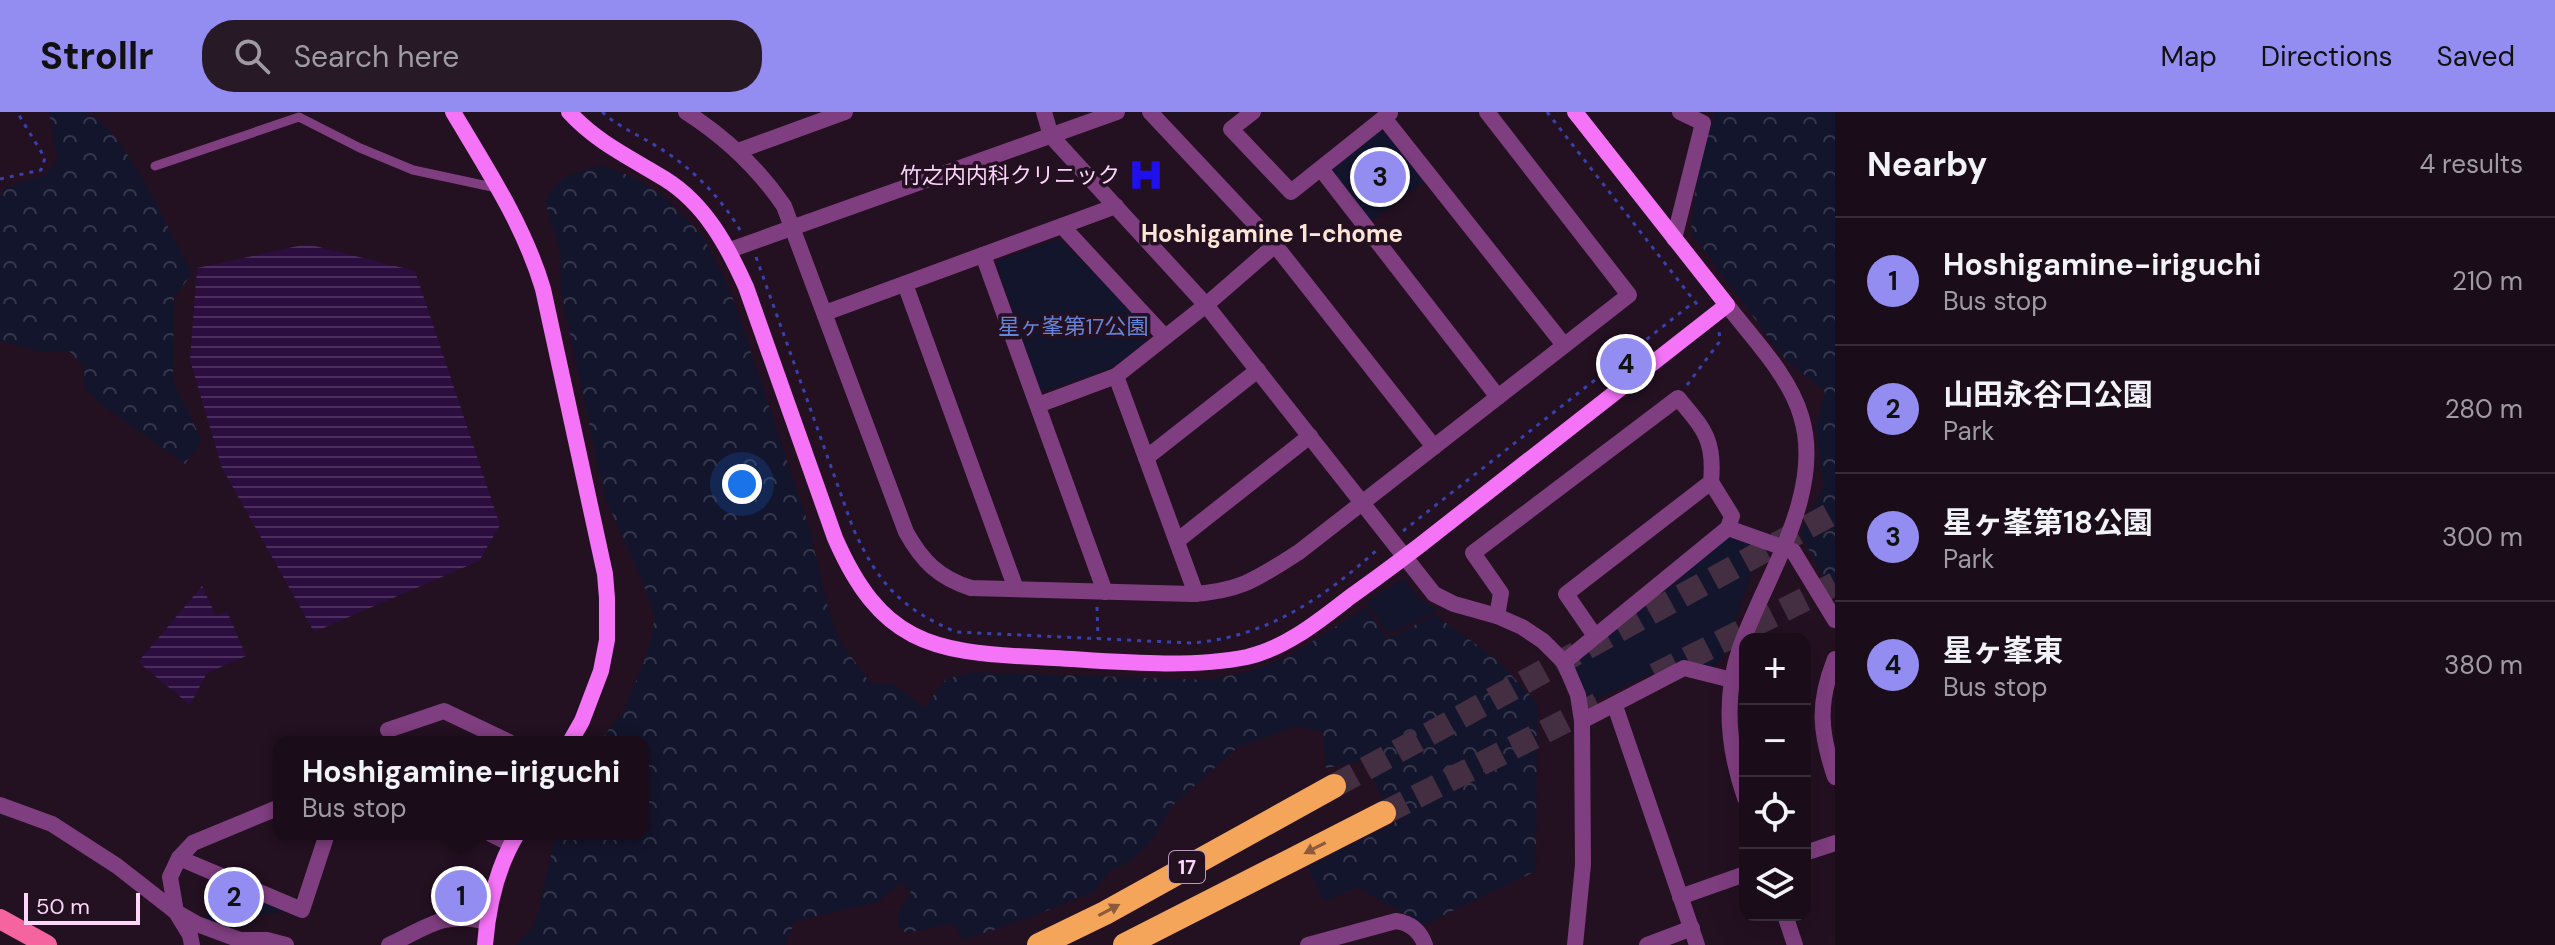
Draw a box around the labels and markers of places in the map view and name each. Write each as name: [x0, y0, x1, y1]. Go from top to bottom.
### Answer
pin: 3: [1354, 147, 1406, 207]
hospital icon: 竹之内内科クリニック: [1127, 156, 1165, 194]
place label: 竹之内内科クリニック: [900, 161, 1120, 190]
pin: 4: [1600, 334, 1652, 394]
pin: 1: [435, 866, 487, 926]
pin: 2: [208, 867, 260, 927]

